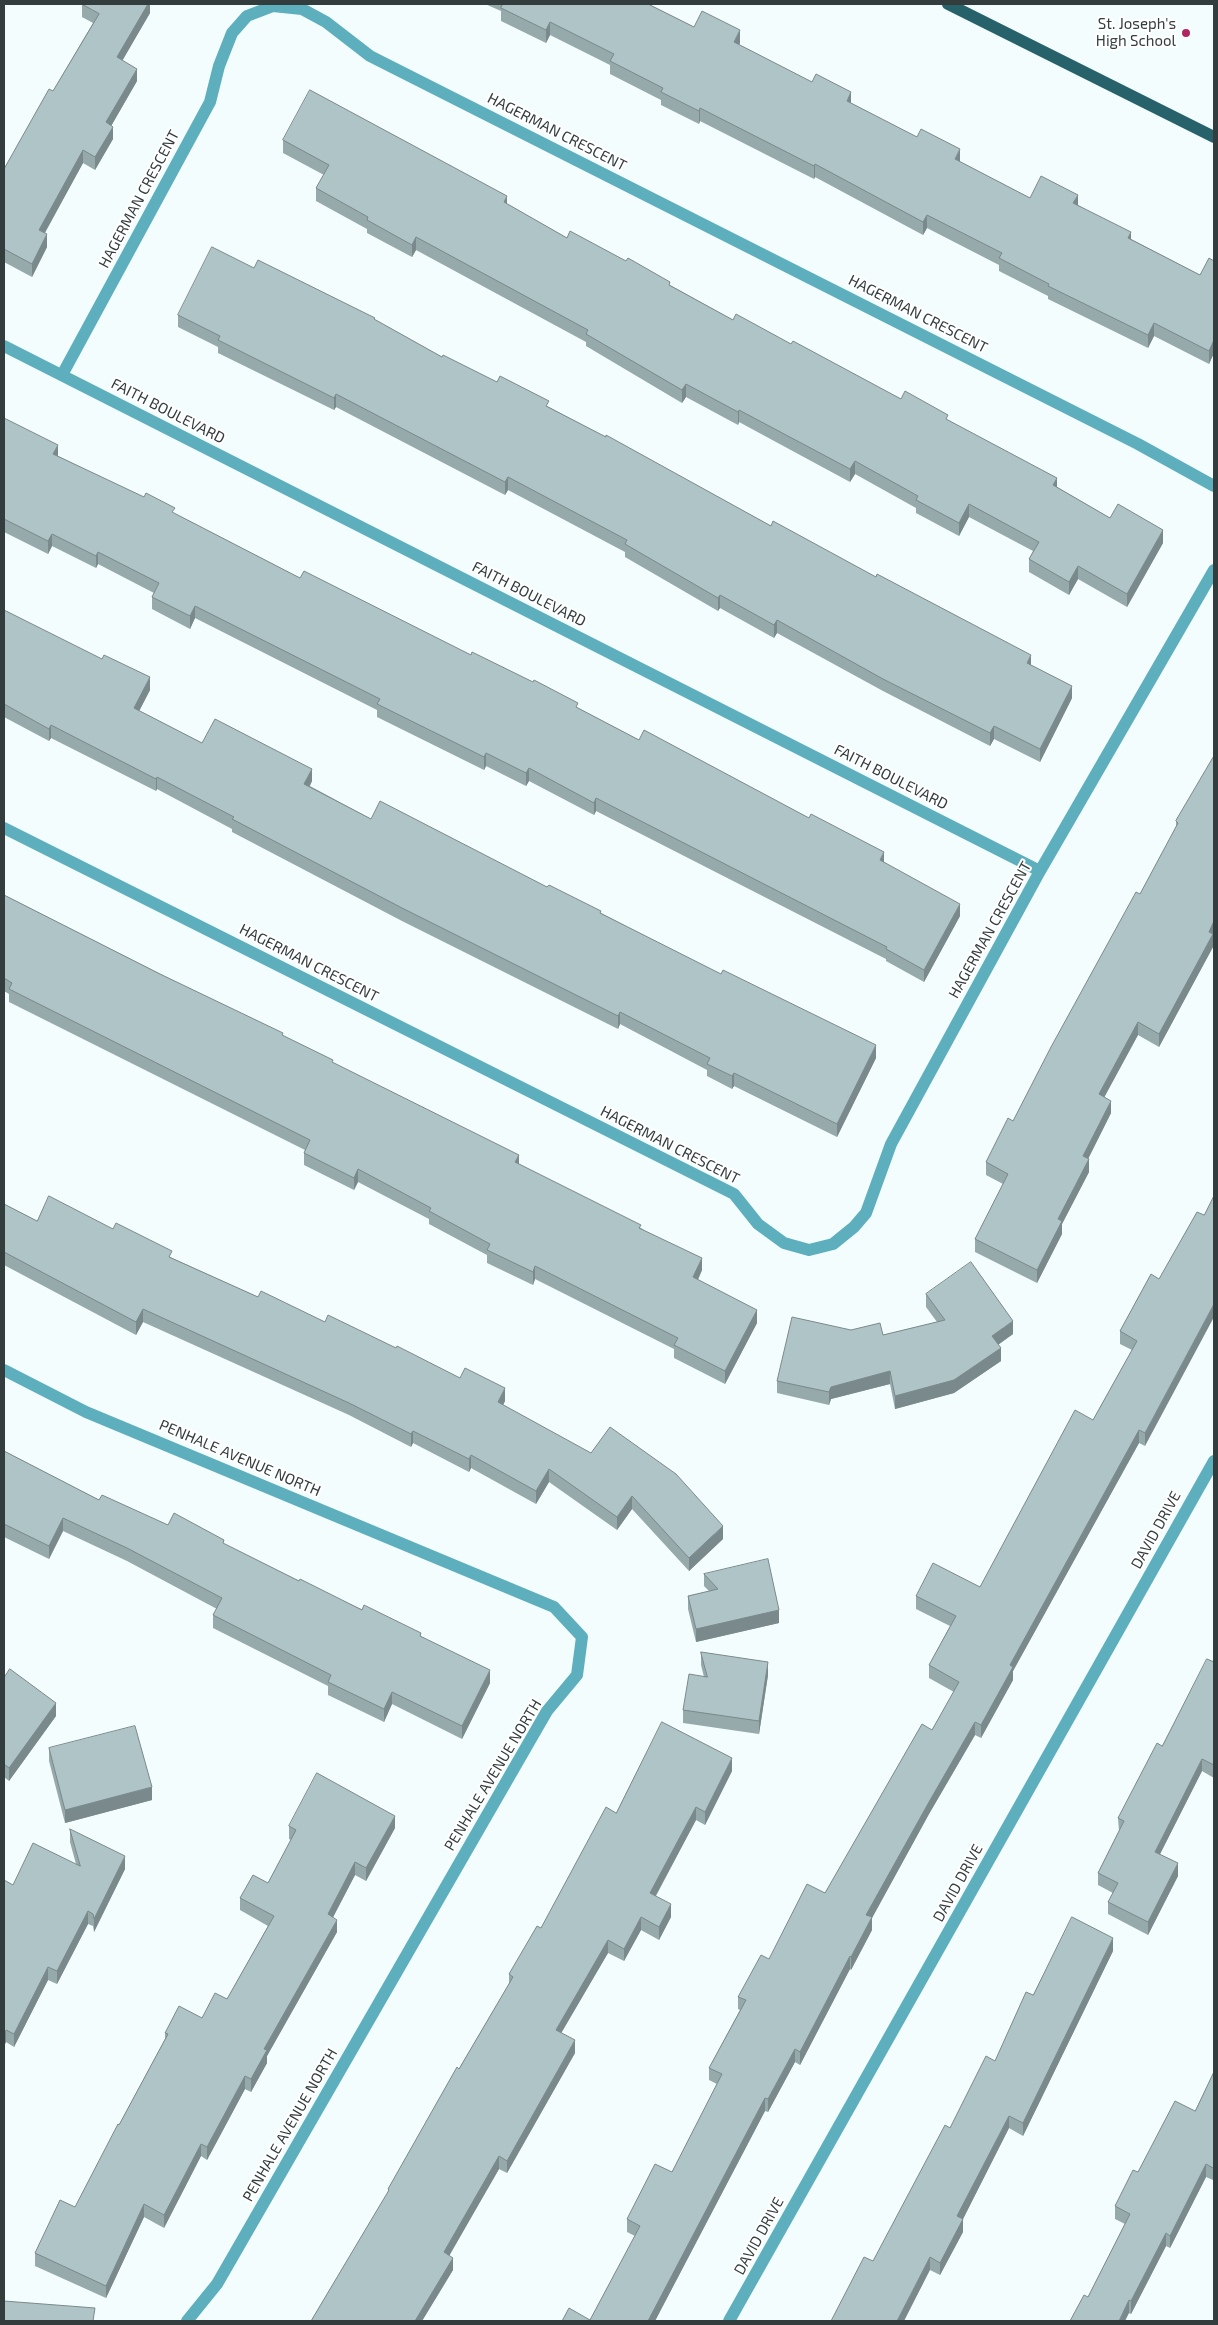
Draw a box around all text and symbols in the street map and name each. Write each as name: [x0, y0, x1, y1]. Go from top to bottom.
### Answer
place label: St. Joseph's High School: [1096, 15, 1176, 50]
marker: St. Joseph's High School: [1180, 27, 1192, 39]
street label: HAGERMAN CRESCENT: [484, 89, 630, 175]
street label: HAGERMAN CRESCENT: [95, 127, 183, 271]
street label: HAGERMAN CRESCENT: [845, 271, 991, 357]
street label: FAITH BOULEVARD: [108, 375, 228, 447]
street label: FAITH BOULEVARD: [469, 558, 589, 630]
street label: FAITH BOULEVARD: [831, 741, 951, 813]
street label: HAGERMAN CRESCENT: [945, 858, 1035, 1002]
street label: HAGERMAN CRESCENT: [236, 920, 382, 1006]
street label: HAGERMAN CRESCENT: [597, 1102, 743, 1188]
street label: PENHALE AVENUE NORTH: [157, 1416, 323, 1500]
street label: DAVID DRIVE: [1127, 1488, 1185, 1572]
street label: PENHALE AVENUE NORTH: [441, 1696, 545, 1854]
street label: DAVID DRIVE: [929, 1841, 987, 1925]
street label: PENHALE AVENUE NORTH: [239, 2045, 341, 2205]
street label: DAVID DRIVE: [730, 2194, 788, 2278]

